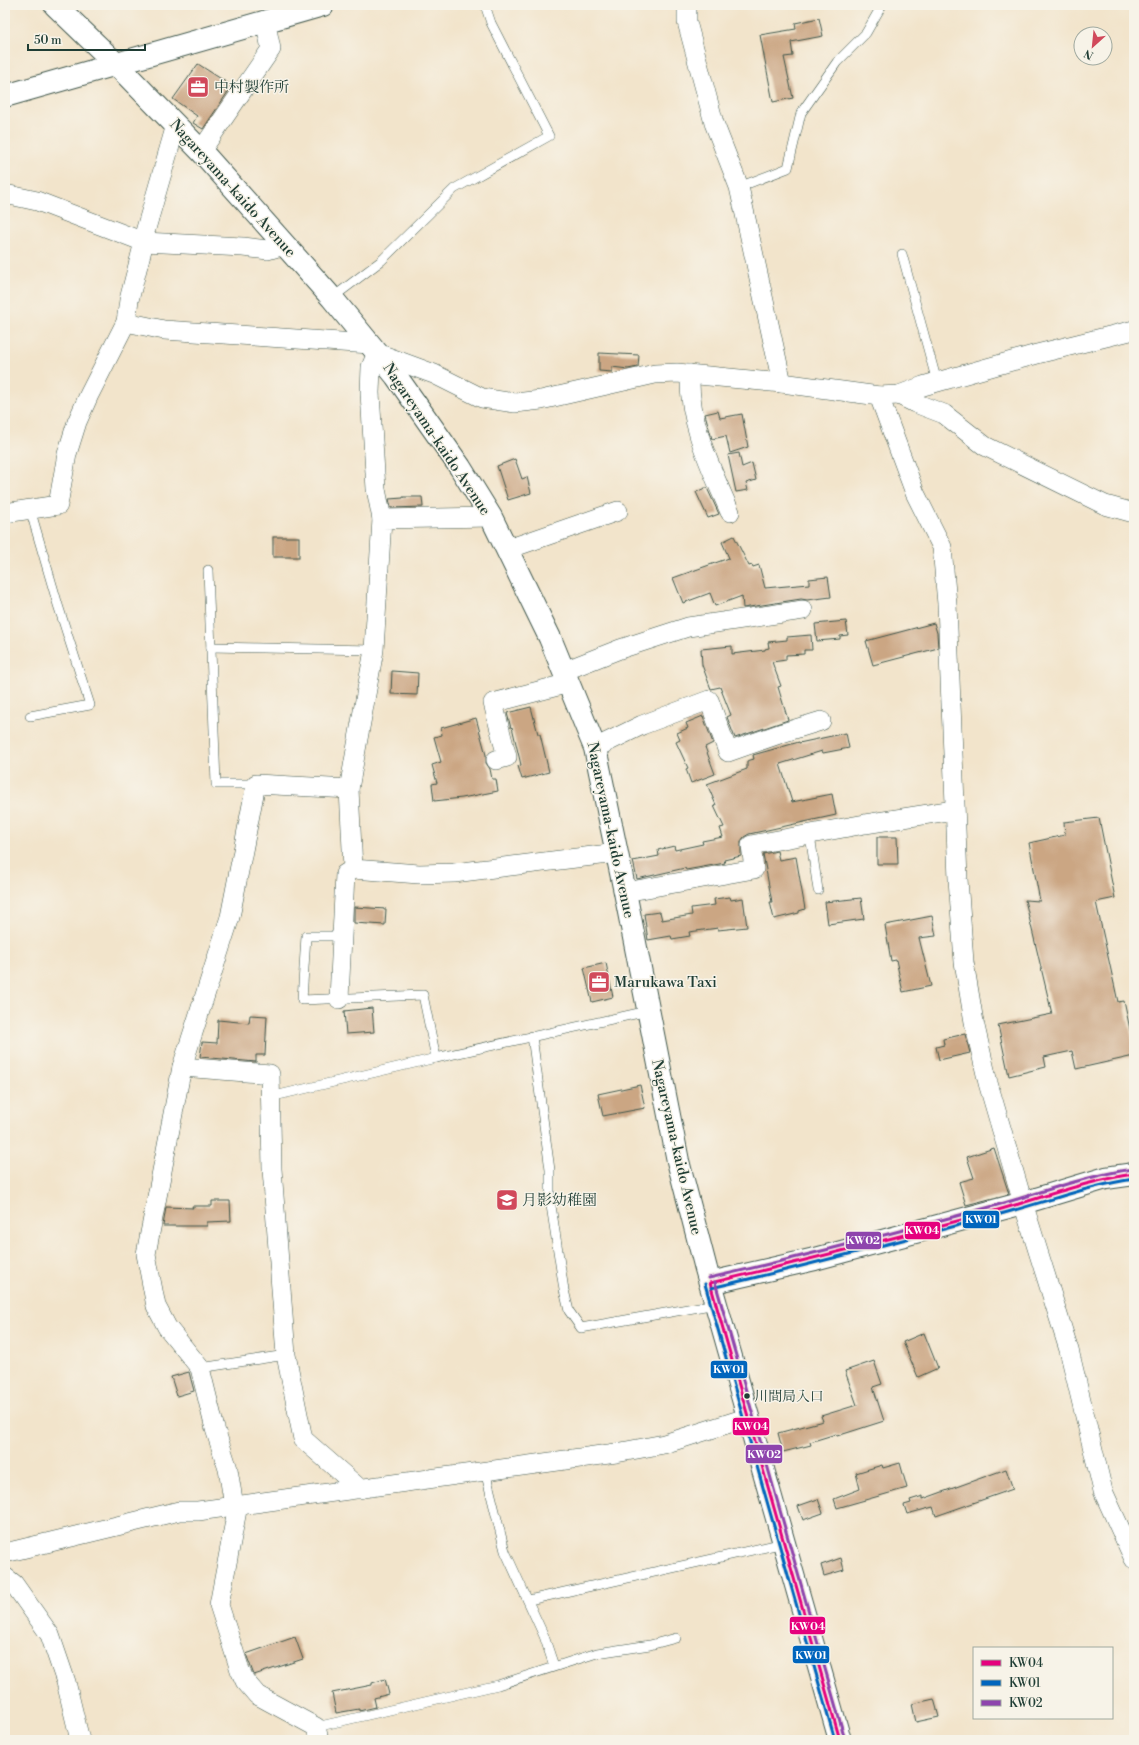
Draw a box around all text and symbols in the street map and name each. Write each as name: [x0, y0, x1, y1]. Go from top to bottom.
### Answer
scale bar: [28, 26, 145, 52]
north arrow: [1073, 26, 1113, 66]
text: 50 m: [34, 33, 62, 48]
text: N: [1082, 46, 1096, 62]
office icon: 中村製作所: [185, 74, 211, 100]
place label: 中村製作所: [214, 78, 289, 97]
street label: Nagareyama-kaido Avenue: [165, 115, 300, 261]
street label: Nagareyama-kaido Avenue: [379, 360, 495, 519]
street label: Nagareyama-kaido Avenue: [583, 740, 638, 920]
office icon: Marukawa Taxi: [586, 969, 612, 995]
place label: Marukawa Taxi: [614, 973, 717, 992]
street label: Nagareyama-kaido Avenue: [647, 1057, 706, 1237]
school or university icon: 月影幼稚園: [494, 1187, 520, 1213]
place label: 月影幼稚園: [522, 1191, 597, 1210]
line badge: KW01: [962, 1210, 1000, 1229]
text: KW01: [965, 1213, 998, 1227]
line badge: KW04: [904, 1221, 941, 1240]
text: KW04: [905, 1224, 939, 1238]
line badge: KW02: [845, 1231, 882, 1250]
text: KW02: [846, 1234, 880, 1248]
line badge: KW01: [710, 1360, 748, 1379]
text: KW01: [713, 1363, 746, 1377]
place label: 川間局入口: [754, 1388, 824, 1406]
marker: 川間局入口: [742, 1391, 752, 1401]
line badge: KW04: [732, 1417, 770, 1436]
text: KW04: [734, 1420, 768, 1434]
line badge: KW02: [745, 1444, 783, 1464]
text: KW02: [747, 1448, 781, 1462]
line badge: KW04: [789, 1616, 826, 1635]
text: KW04: [791, 1620, 825, 1634]
line badge: KW01: [792, 1645, 830, 1664]
legend: [973, 1647, 1113, 1719]
text: KW01: [795, 1649, 828, 1663]
text: KW04: [1009, 1656, 1043, 1671]
text: KW01: [1009, 1676, 1042, 1691]
text: KW02: [1009, 1696, 1043, 1711]

